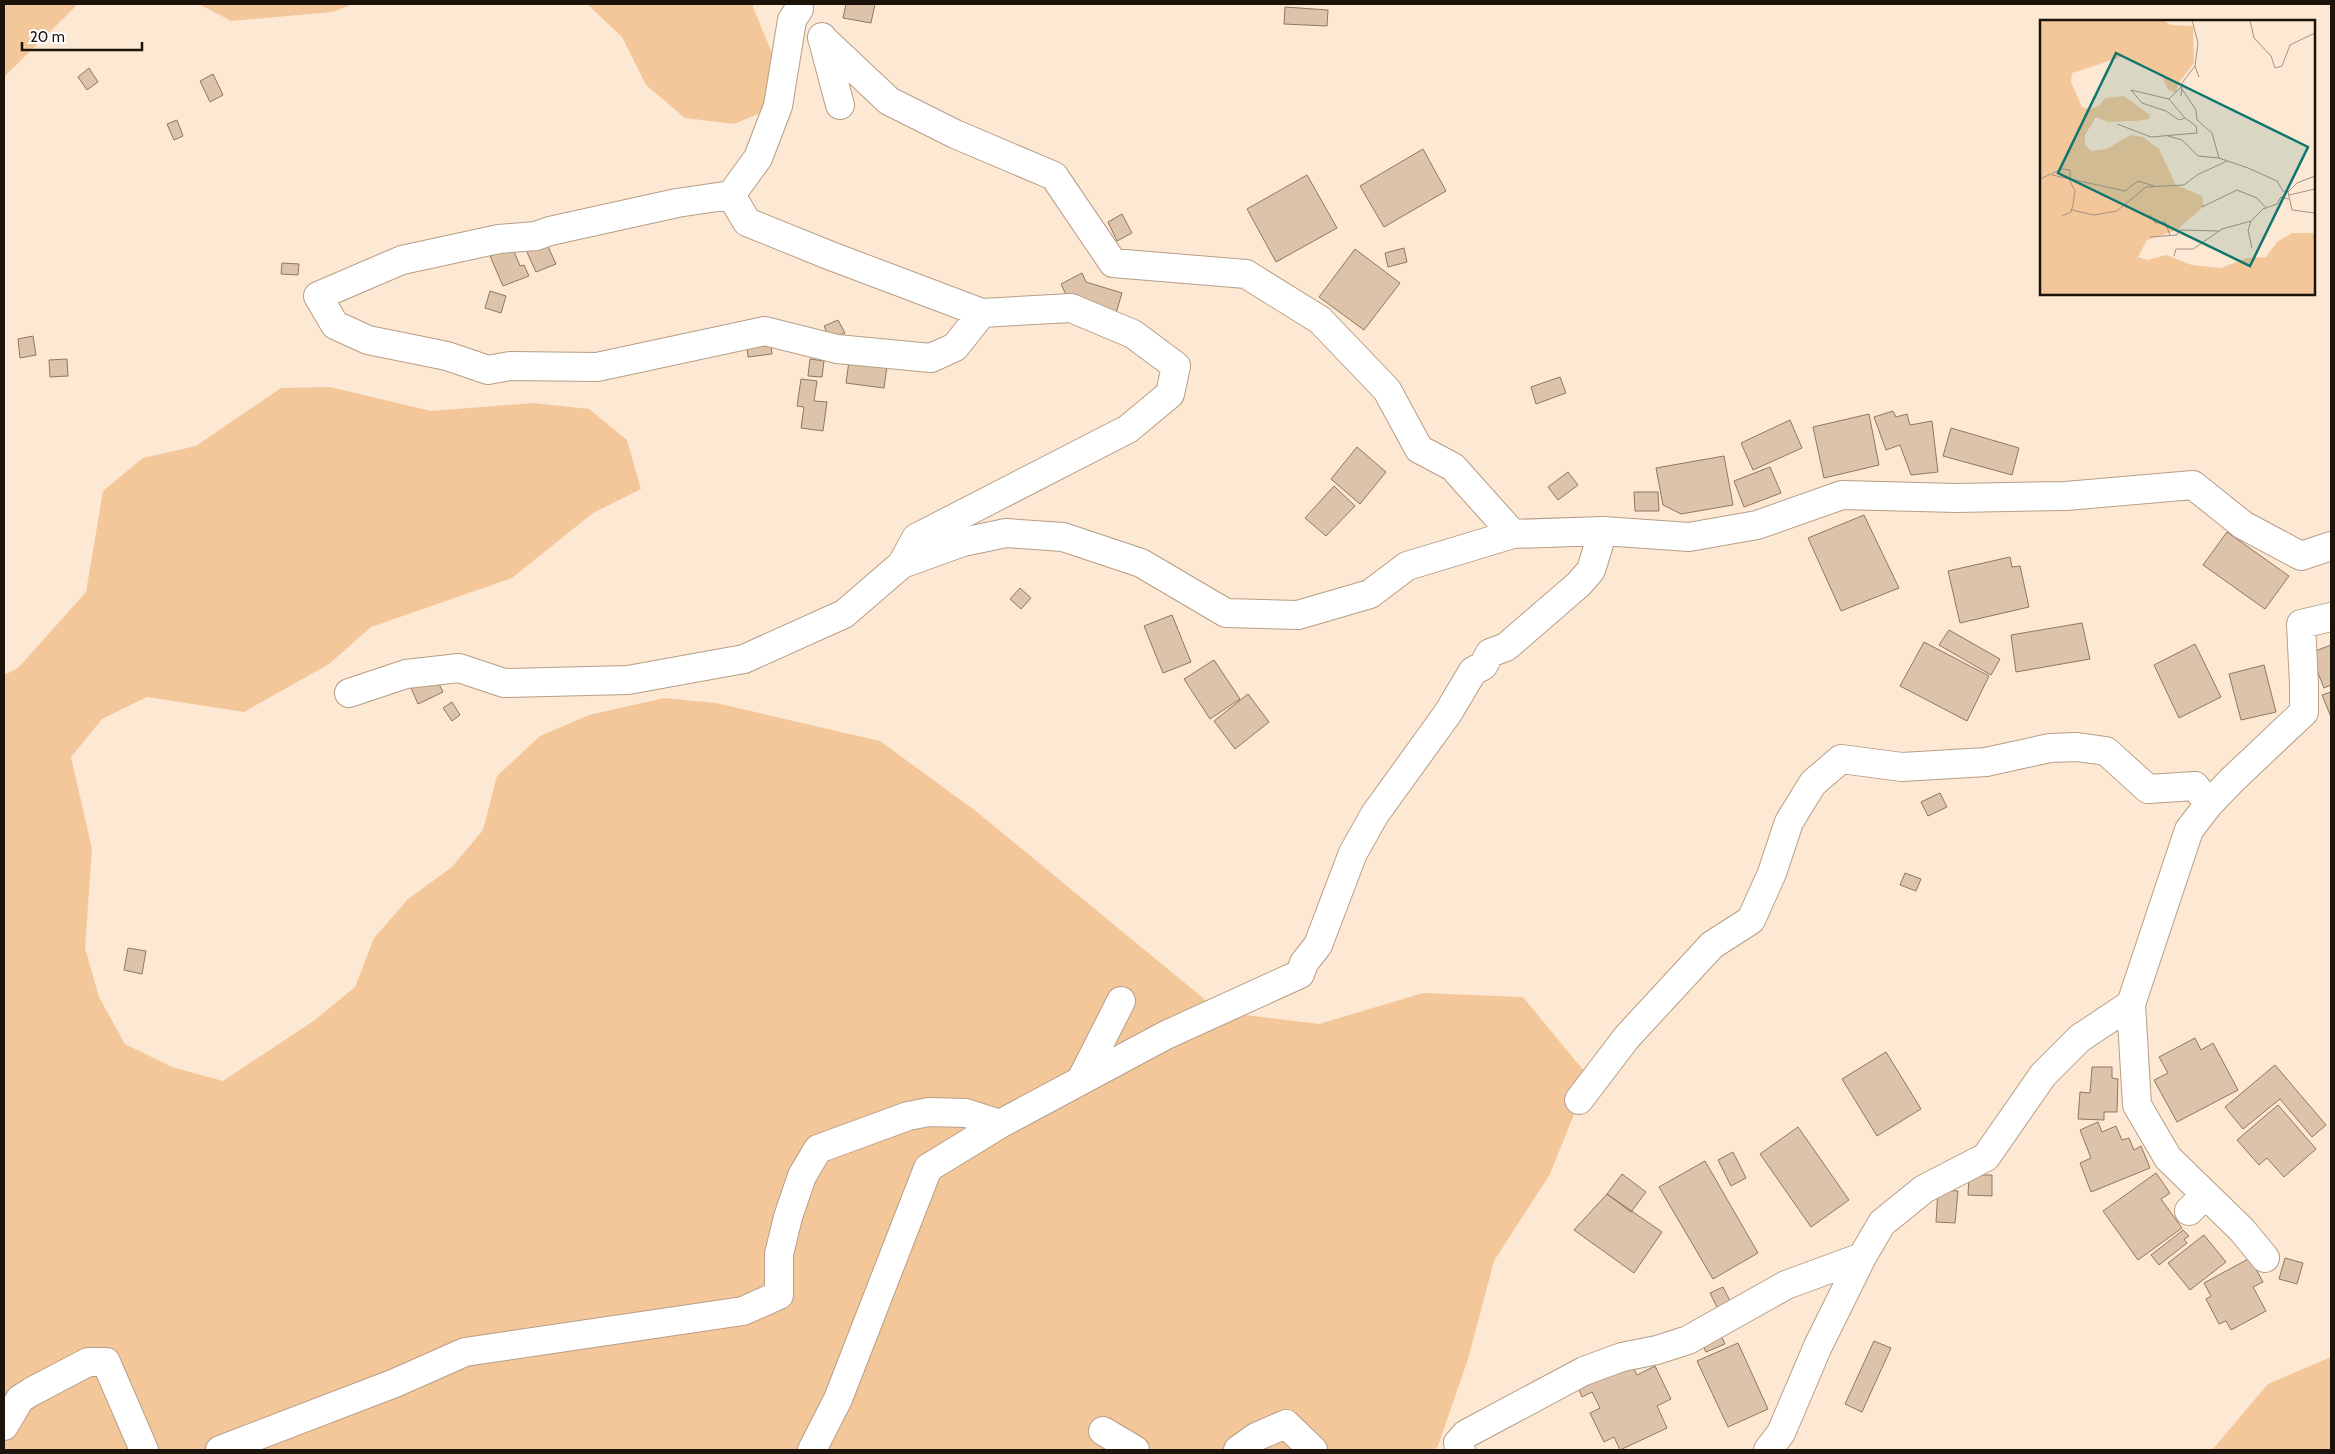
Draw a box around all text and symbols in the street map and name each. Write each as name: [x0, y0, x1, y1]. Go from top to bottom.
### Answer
scale bar: [22, 20, 142, 52]
inset map: [2040, 20, 2315, 295]
text: 20 m: [30, 28, 65, 46]

